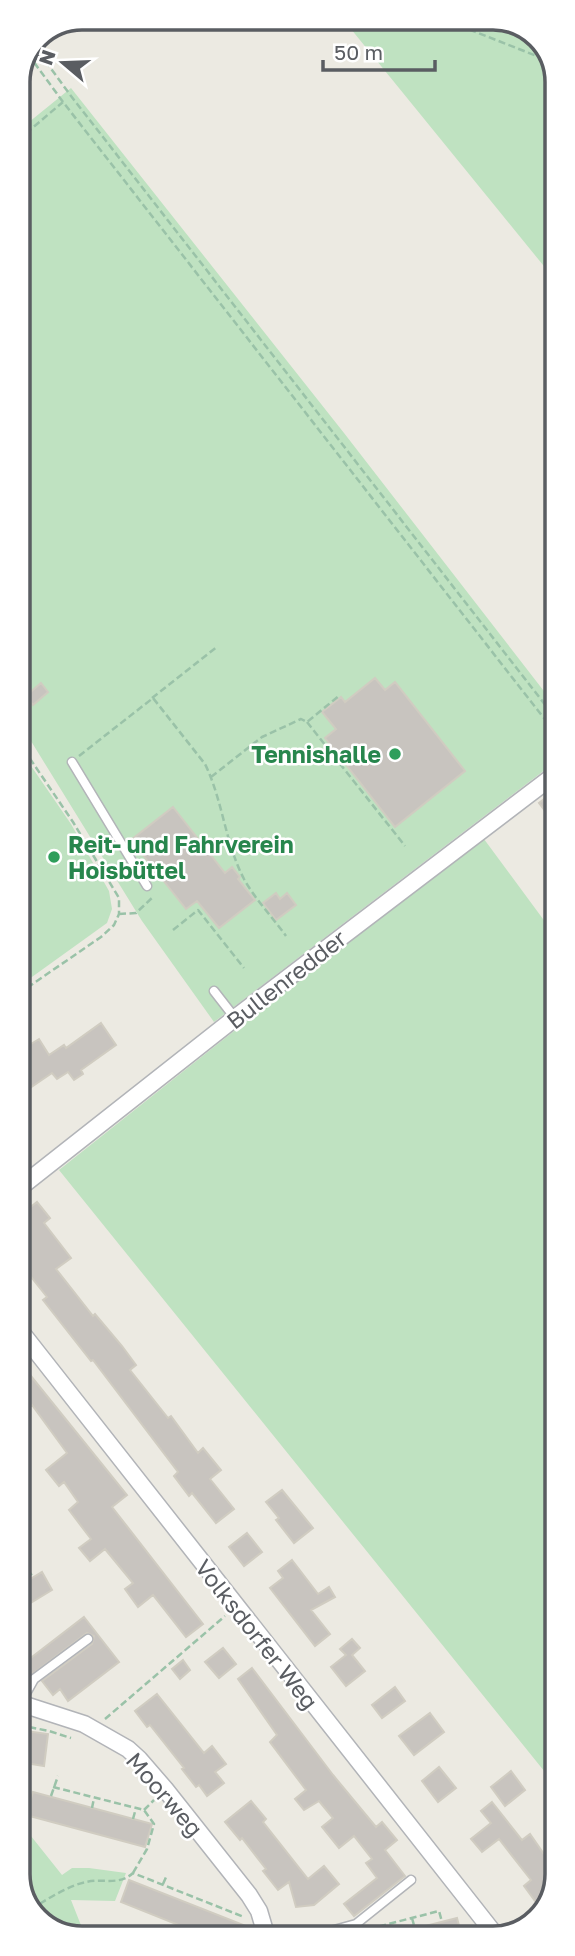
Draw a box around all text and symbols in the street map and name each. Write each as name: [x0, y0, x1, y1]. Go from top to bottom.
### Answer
north arrow: [28, 28, 98, 98]
scale bar: [323, 28, 435, 72]
text: 50 m: [334, 39, 383, 65]
text: N: [33, 47, 60, 68]
place label: Tennishalle: [251, 740, 381, 768]
marker: Tennishalle: [387, 746, 403, 762]
place label: Reit- und Fahrverein Hoisbüttel: [68, 830, 294, 884]
marker: Reit- und Fahrverein Hoisbüttel: [46, 849, 62, 865]
street label: Bullenredder: [221, 924, 351, 1034]
street label: Volksdorfer Weg: [190, 1553, 324, 1715]
street label: Moorweg: [121, 1746, 209, 1842]

